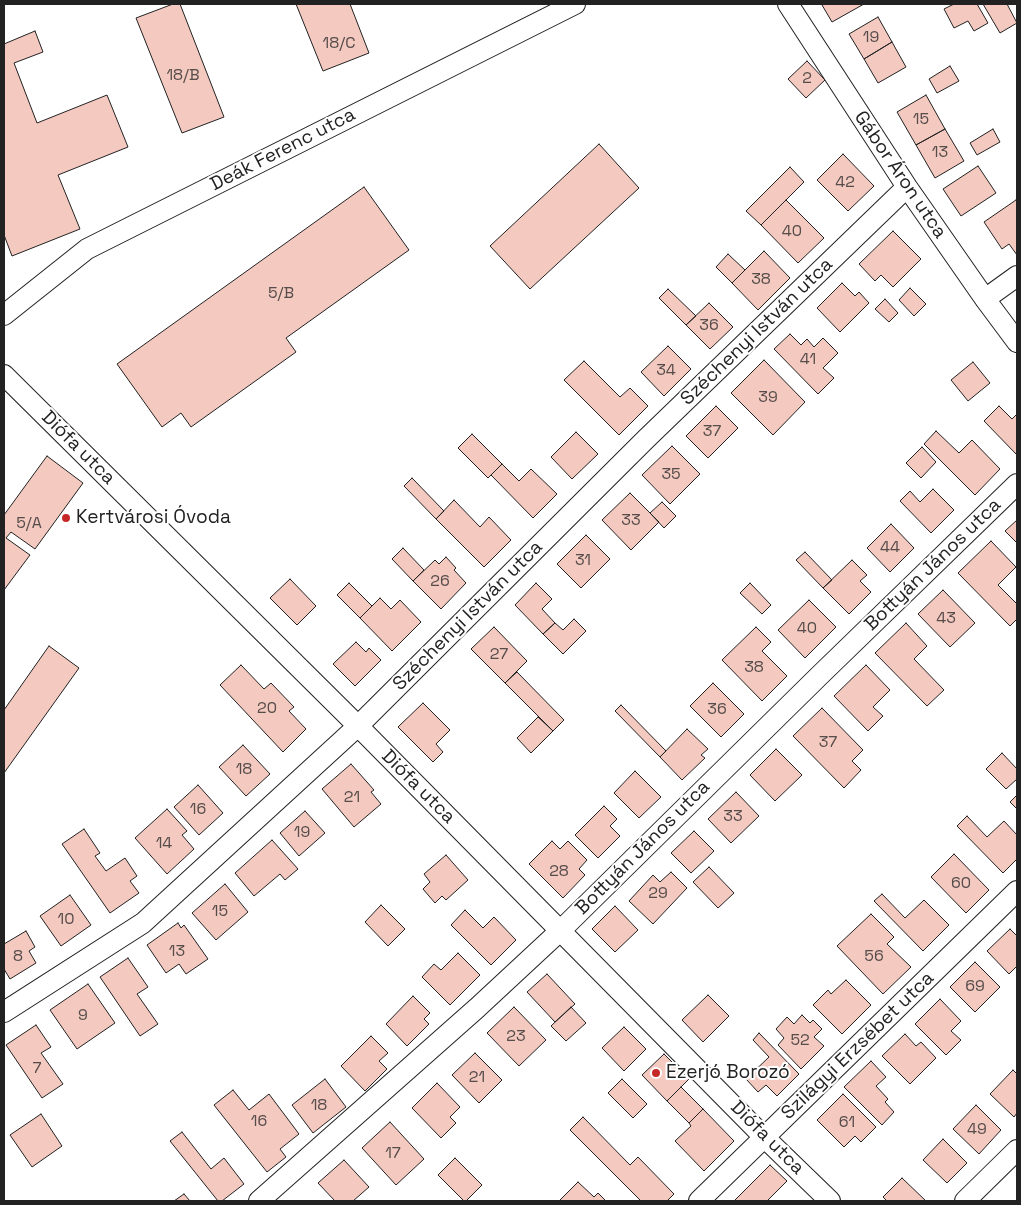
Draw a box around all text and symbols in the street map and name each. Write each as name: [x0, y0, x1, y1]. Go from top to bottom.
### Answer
house number: 19: [863, 28, 879, 48]
house number: 18/C: [323, 34, 355, 54]
house number: 18/B: [166, 66, 200, 86]
house number: 2: [802, 69, 812, 89]
street label: Deák Ferenc utca: [207, 104, 359, 196]
street label: Gábor Áron utca: [849, 107, 951, 243]
house number: 15: [913, 110, 929, 130]
house number: 13: [932, 143, 948, 163]
house number: 42: [835, 173, 855, 193]
house number: 40: [782, 222, 802, 242]
street label: Széchenyi István utca: [676, 254, 838, 410]
house number: 38: [751, 270, 771, 290]
house number: 5/B: [268, 284, 294, 304]
house number: 36: [699, 316, 719, 336]
house number: 41: [800, 350, 816, 370]
house number: 34: [656, 361, 676, 381]
house number: 39: [758, 388, 778, 408]
street label: Diófa utca: [36, 406, 120, 490]
house number: 37: [703, 422, 721, 442]
house number: 35: [661, 465, 681, 485]
street label: Bottyán János utca: [860, 494, 1006, 636]
place label: Kertvárosi Óvoda: [76, 507, 231, 529]
house number: 33: [621, 511, 641, 531]
marker: Kertvárosi Óvoda: [60, 512, 72, 524]
house number: 5/A: [16, 514, 42, 534]
street label: Széchenyi István utca: [388, 536, 548, 696]
house number: 44: [880, 538, 900, 558]
house number: 31: [575, 551, 591, 571]
house number: 26: [430, 572, 450, 592]
house number: 43: [936, 609, 956, 629]
house number: 40: [797, 619, 817, 639]
house number: 27: [490, 645, 508, 665]
house number: 38: [744, 658, 764, 678]
house number: 20: [257, 699, 277, 719]
house number: 36: [707, 700, 727, 720]
house number: 37: [819, 733, 837, 753]
street label: Diófa utca: [376, 745, 460, 829]
house number: 18: [236, 760, 252, 780]
street label: Bottyán János utca: [571, 776, 715, 920]
house number: 21: [344, 788, 360, 808]
house number: 16: [190, 800, 206, 820]
house number: 33: [723, 807, 743, 827]
house number: 19: [294, 823, 310, 843]
house number: 14: [156, 834, 172, 854]
house number: 28: [549, 862, 569, 882]
house number: 60: [951, 874, 971, 894]
house number: 29: [648, 884, 668, 904]
house number: 15: [212, 902, 228, 922]
house number: 10: [58, 910, 74, 930]
house number: 13: [169, 942, 185, 962]
house number: 8: [13, 947, 23, 967]
house number: 56: [864, 947, 884, 967]
street label: Szilágyi Erzsébet utca: [777, 967, 939, 1125]
house number: 69: [965, 977, 985, 997]
house number: 9: [78, 1006, 88, 1026]
house number: 23: [506, 1027, 526, 1047]
house number: 52: [790, 1031, 810, 1051]
house number: 7: [32, 1059, 42, 1079]
place label: Ezerjó Borozó: [666, 1062, 790, 1084]
marker: Ezerjó Borozó: [650, 1067, 662, 1079]
house number: 21: [469, 1068, 485, 1088]
house number: 18: [311, 1096, 327, 1116]
street label: Diófa utca: [725, 1096, 809, 1180]
house number: 16: [251, 1112, 267, 1132]
house number: 61: [839, 1113, 855, 1133]
house number: 49: [967, 1120, 987, 1140]
house number: 17: [385, 1144, 401, 1164]

